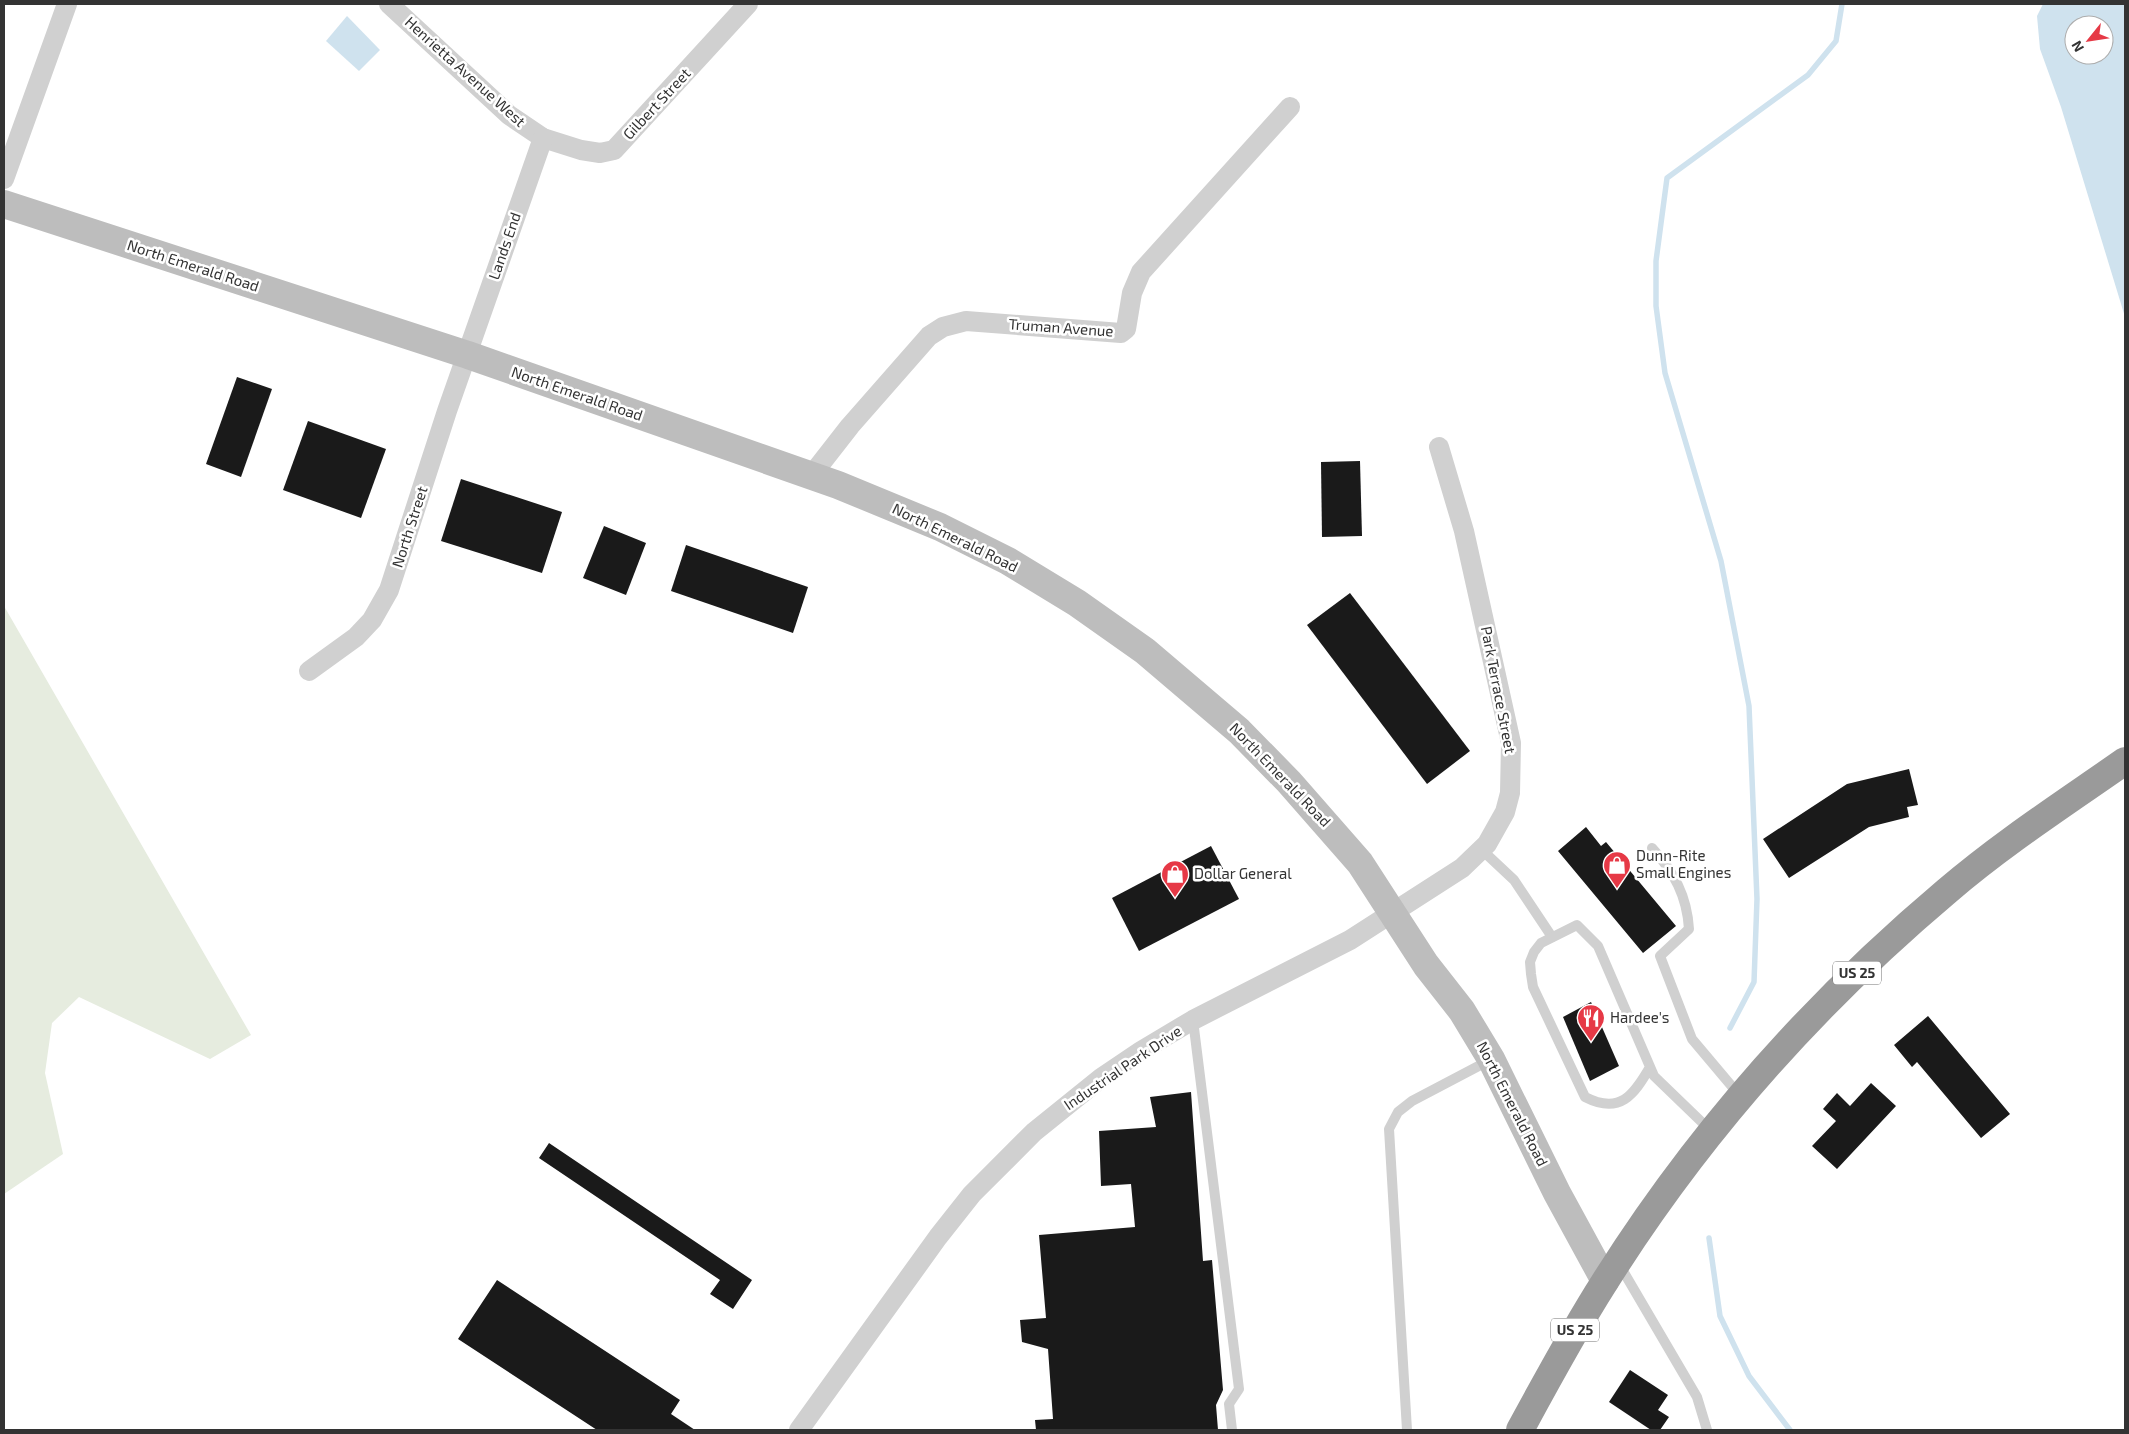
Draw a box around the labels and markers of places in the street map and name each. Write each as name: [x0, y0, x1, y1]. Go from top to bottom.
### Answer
place label: Dunn-Rite Small Engines: [1636, 846, 1731, 881]
shop icon: Dunn-Rite Small Engines: [1602, 850, 1632, 889]
shop icon: Dollar General: [1160, 859, 1190, 898]
place label: Dollar General: [1194, 864, 1292, 882]
restaurant icon: Hardee's: [1576, 1003, 1606, 1042]
place label: Hardee's: [1610, 1008, 1669, 1026]

